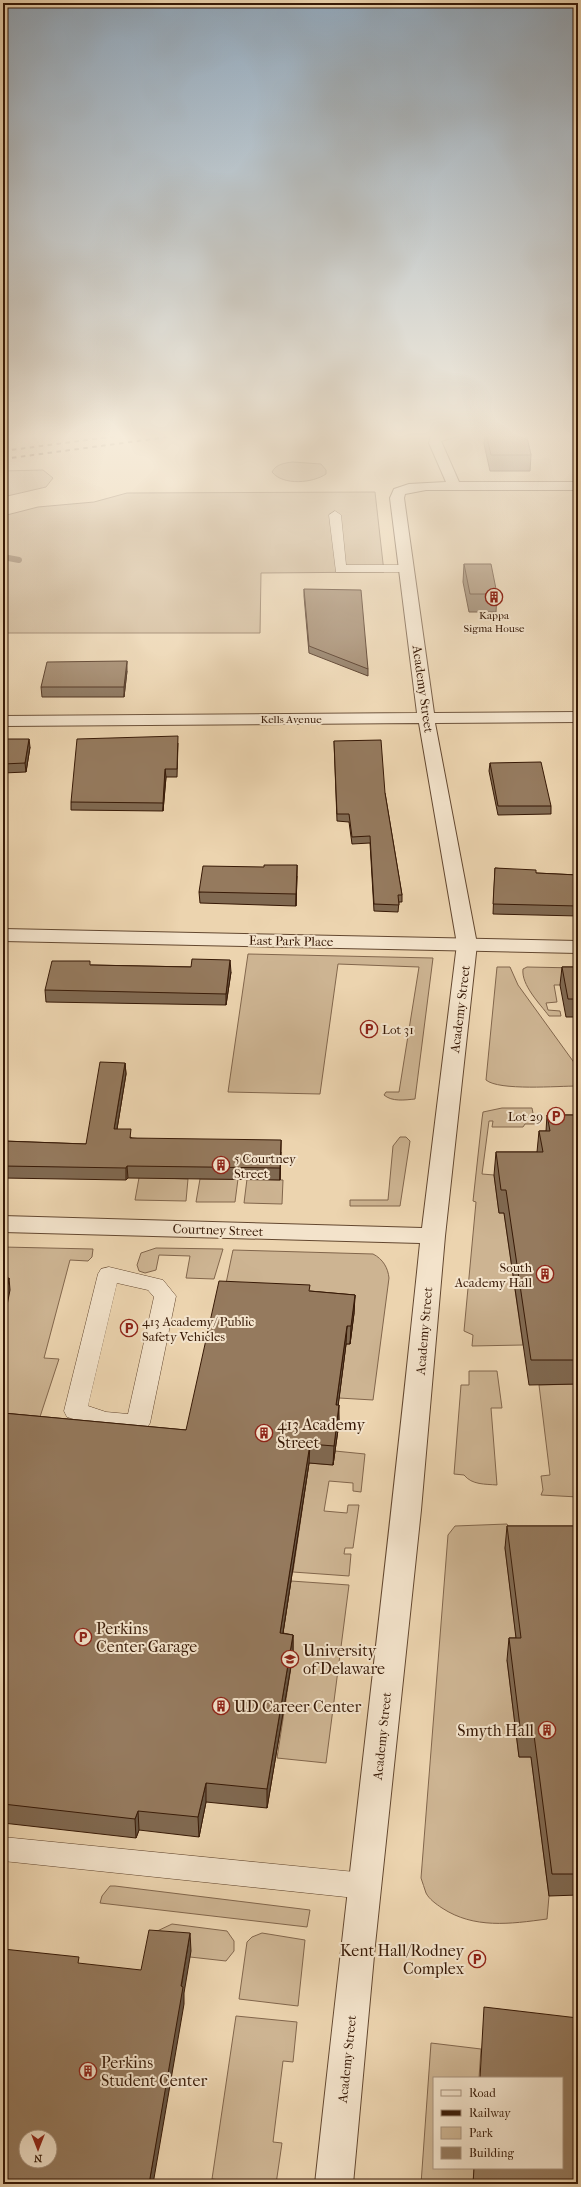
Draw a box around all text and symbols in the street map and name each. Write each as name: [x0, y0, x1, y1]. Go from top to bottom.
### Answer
building icon: Kappa Sigma House: [484, 587, 504, 607]
place label: Kappa Sigma House: [463, 609, 525, 635]
street label: Academy Street: [409, 643, 437, 734]
street label: Kells Avenue: [260, 713, 322, 726]
street label: East Park Place: [249, 933, 334, 949]
street label: Academy Street: [447, 964, 473, 1055]
parking icon: Lot 31: [359, 1019, 379, 1039]
place label: Lot 31: [382, 1022, 414, 1037]
parking icon: Lot 29: [546, 1106, 566, 1126]
place label: Lot 29: [508, 1109, 543, 1124]
place label: 5 Courtney Street: [234, 1151, 297, 1181]
building icon: 5 Courtney Street: [211, 1155, 231, 1175]
street label: Courtney Street: [172, 1221, 264, 1239]
place label: South Academy Hall: [454, 1260, 533, 1290]
building icon: South Academy Hall: [535, 1264, 555, 1284]
street label: Academy Street: [413, 1286, 435, 1377]
place label: 413 Academy/ Public Safety Vehicles: [142, 1314, 255, 1344]
parking icon: 413 Academy/ Public Safety Vehicles: [119, 1318, 139, 1338]
place label: 413 Academy Street: [277, 1415, 365, 1452]
building icon: 413 Academy Street: [254, 1423, 274, 1443]
place label: Perkins Center Garage: [96, 1619, 197, 1656]
parking icon: Perkins Center Garage: [73, 1627, 93, 1647]
place label: University of Delaware: [303, 1641, 385, 1678]
school or university icon: University of Delaware: [280, 1649, 300, 1669]
street label: Academy Street: [370, 1691, 394, 1782]
building icon: UD Career Center: [211, 1696, 231, 1716]
place label: UD Career Center: [234, 1697, 362, 1716]
building icon: Smyth Hall: [537, 1720, 557, 1740]
place label: Smyth Hall: [457, 1721, 535, 1740]
place label: Kent Hall/Rodney Complex: [340, 1941, 465, 1978]
parking icon: Kent Hall/Rodney Complex: [467, 1949, 487, 1969]
street label: Academy Street: [335, 2014, 359, 2105]
place label: Perkins Student Center: [101, 2053, 207, 2090]
building icon: Perkins Student Center: [78, 2061, 98, 2081]
legend: [433, 2077, 563, 2169]
text: Road: [469, 2086, 496, 2100]
text: Railway: [469, 2106, 511, 2120]
text: Park: [469, 2126, 494, 2140]
north arrow: [18, 2129, 58, 2169]
text: Building: [469, 2146, 514, 2160]
text: N: [33, 2152, 42, 2165]

